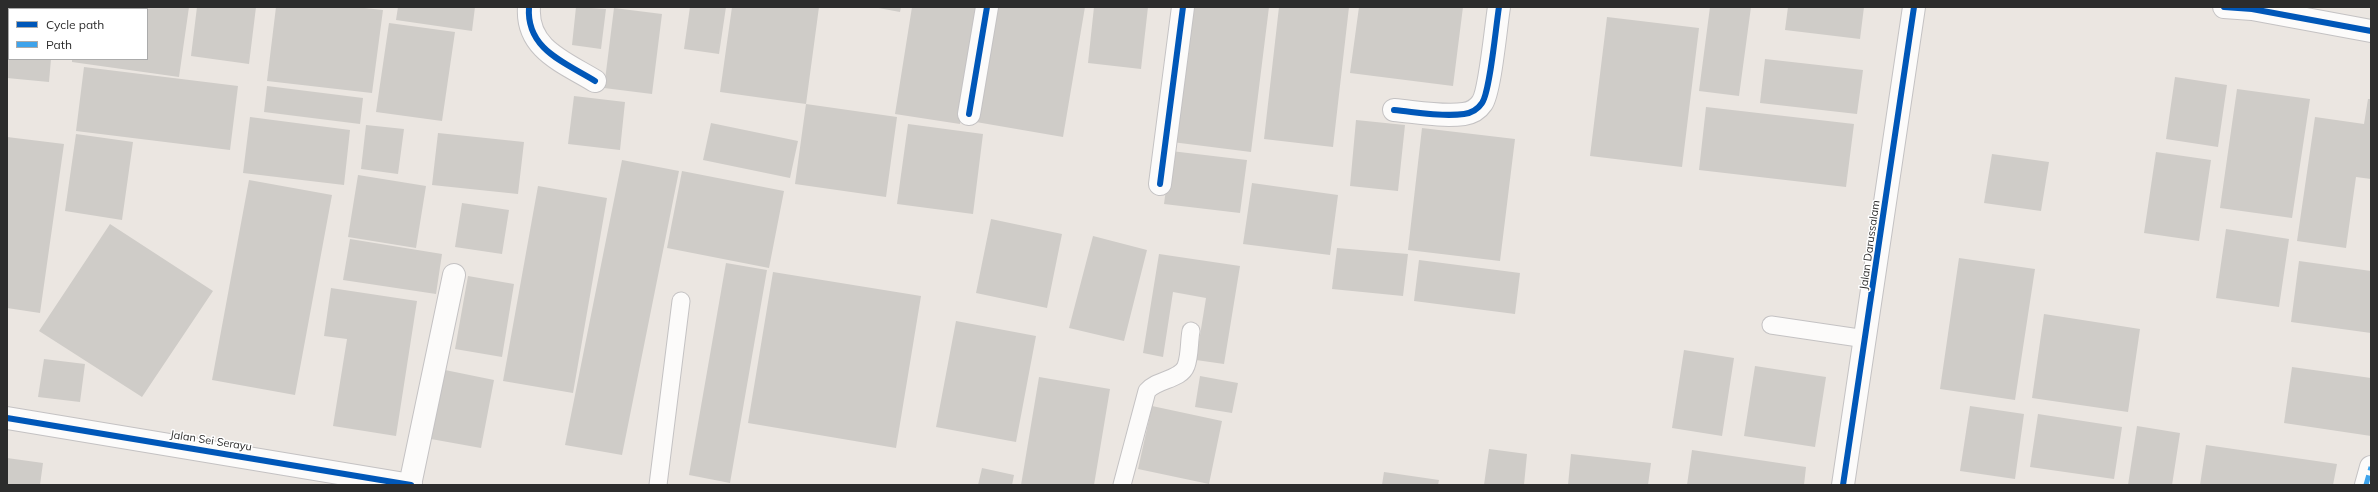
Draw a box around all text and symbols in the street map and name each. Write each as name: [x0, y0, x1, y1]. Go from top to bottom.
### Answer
legend: [8, 8, 148, 60]
text: Cycle path: [46, 17, 104, 32]
text: Path: [46, 37, 72, 52]
street label: Jalan Darussalam: [1857, 199, 1883, 291]
street label: Jalan Sei Serayu: [169, 428, 253, 454]

